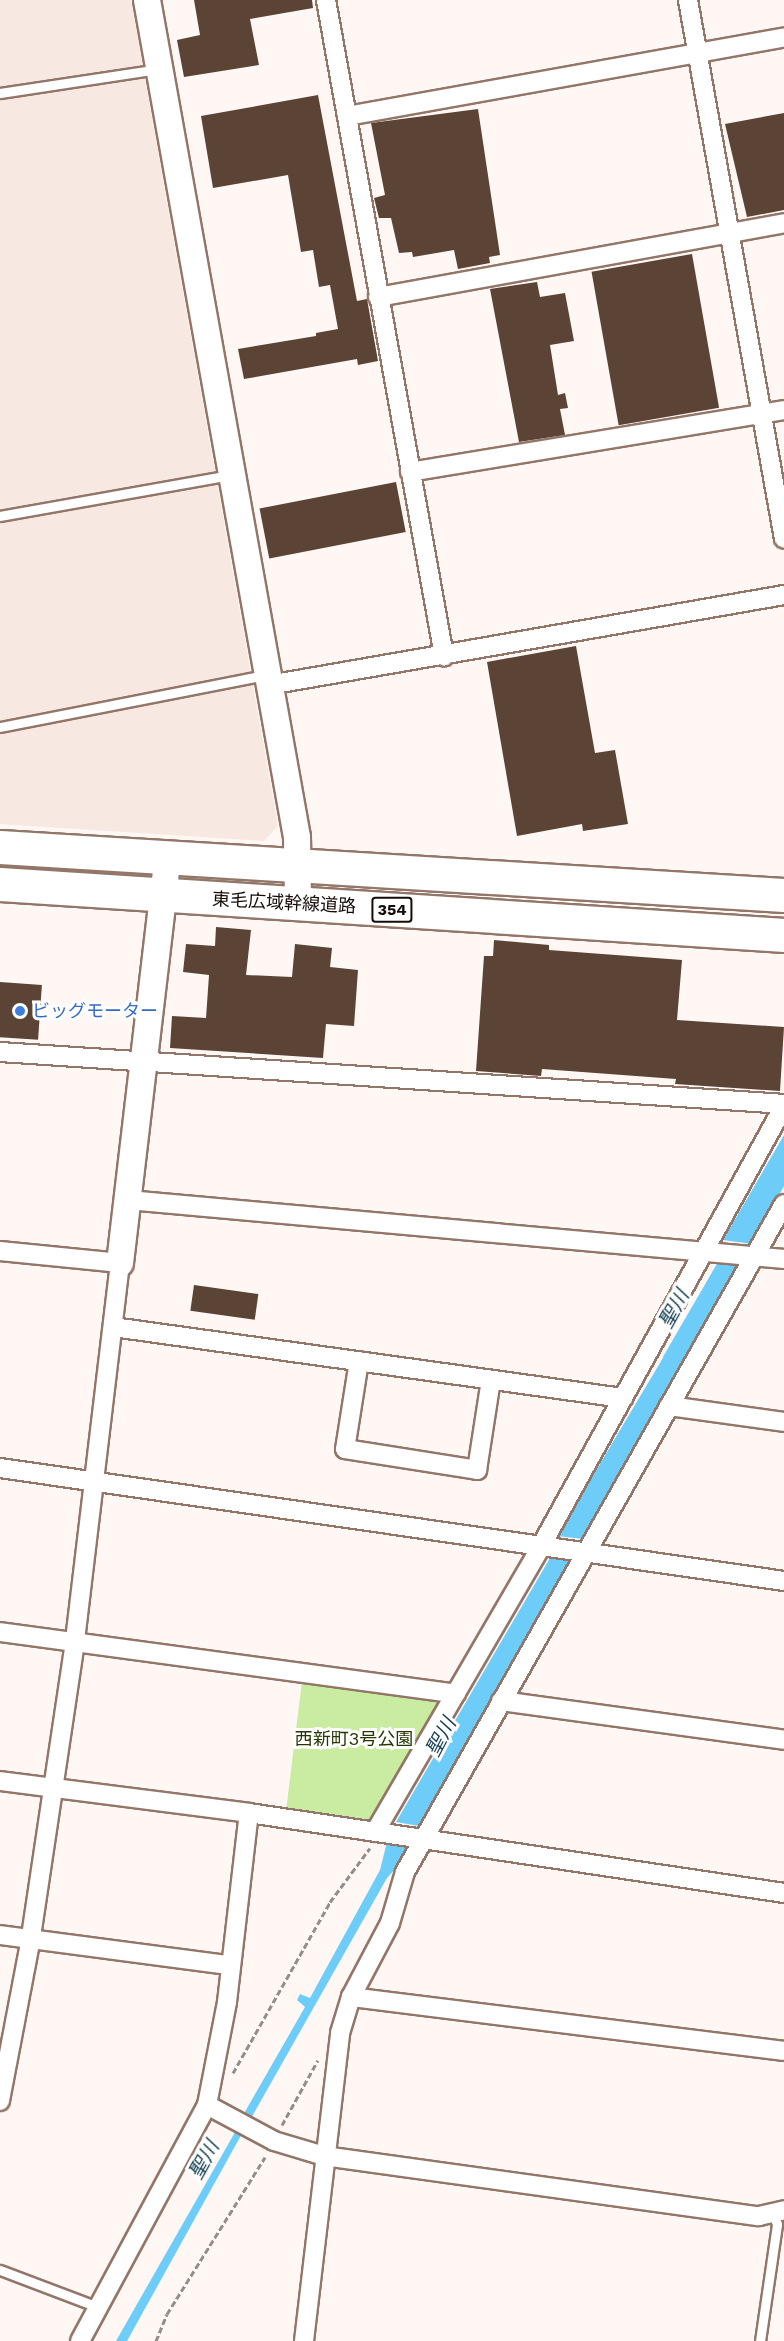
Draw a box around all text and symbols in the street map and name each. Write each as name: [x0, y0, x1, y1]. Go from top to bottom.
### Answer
street label: 東毛広域幹線道路: [212, 888, 356, 918]
road number: 354: [371, 897, 413, 923]
place label: ビッグモーター: [32, 1000, 158, 1022]
marker: ビッグモーター: [13, 1004, 27, 1018]
water label: 聖川: [654, 1286, 694, 1332]
water label: 聖川: [421, 1714, 461, 1760]
park label: 西新町3号公園: [295, 1728, 413, 1750]
water label: 聖川: [184, 2137, 224, 2183]

